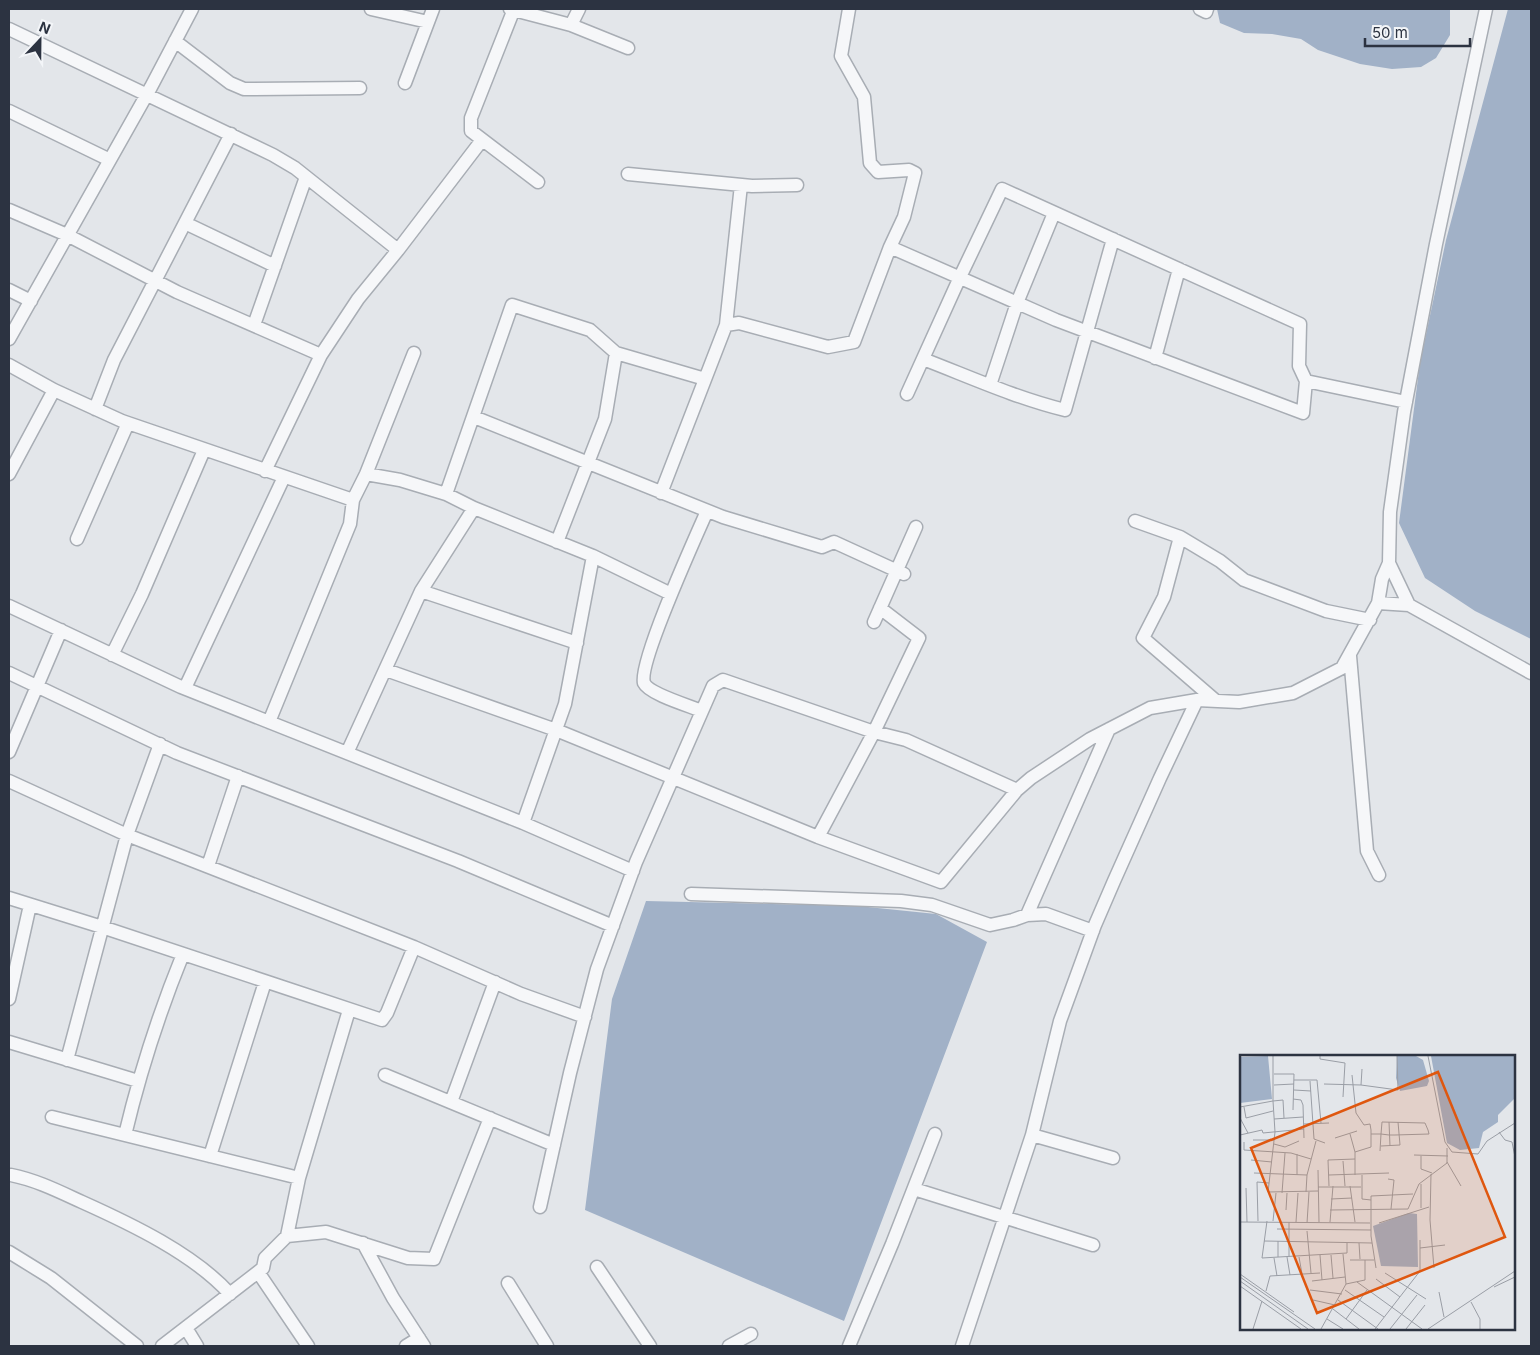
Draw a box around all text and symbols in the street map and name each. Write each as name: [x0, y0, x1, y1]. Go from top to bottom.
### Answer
north arrow: [15, 15, 65, 65]
scale bar: [1365, 15, 1470, 47]
text: N: [37, 18, 53, 37]
text: 50 m: [1372, 23, 1408, 42]
inset map: [1240, 1055, 1515, 1330]

